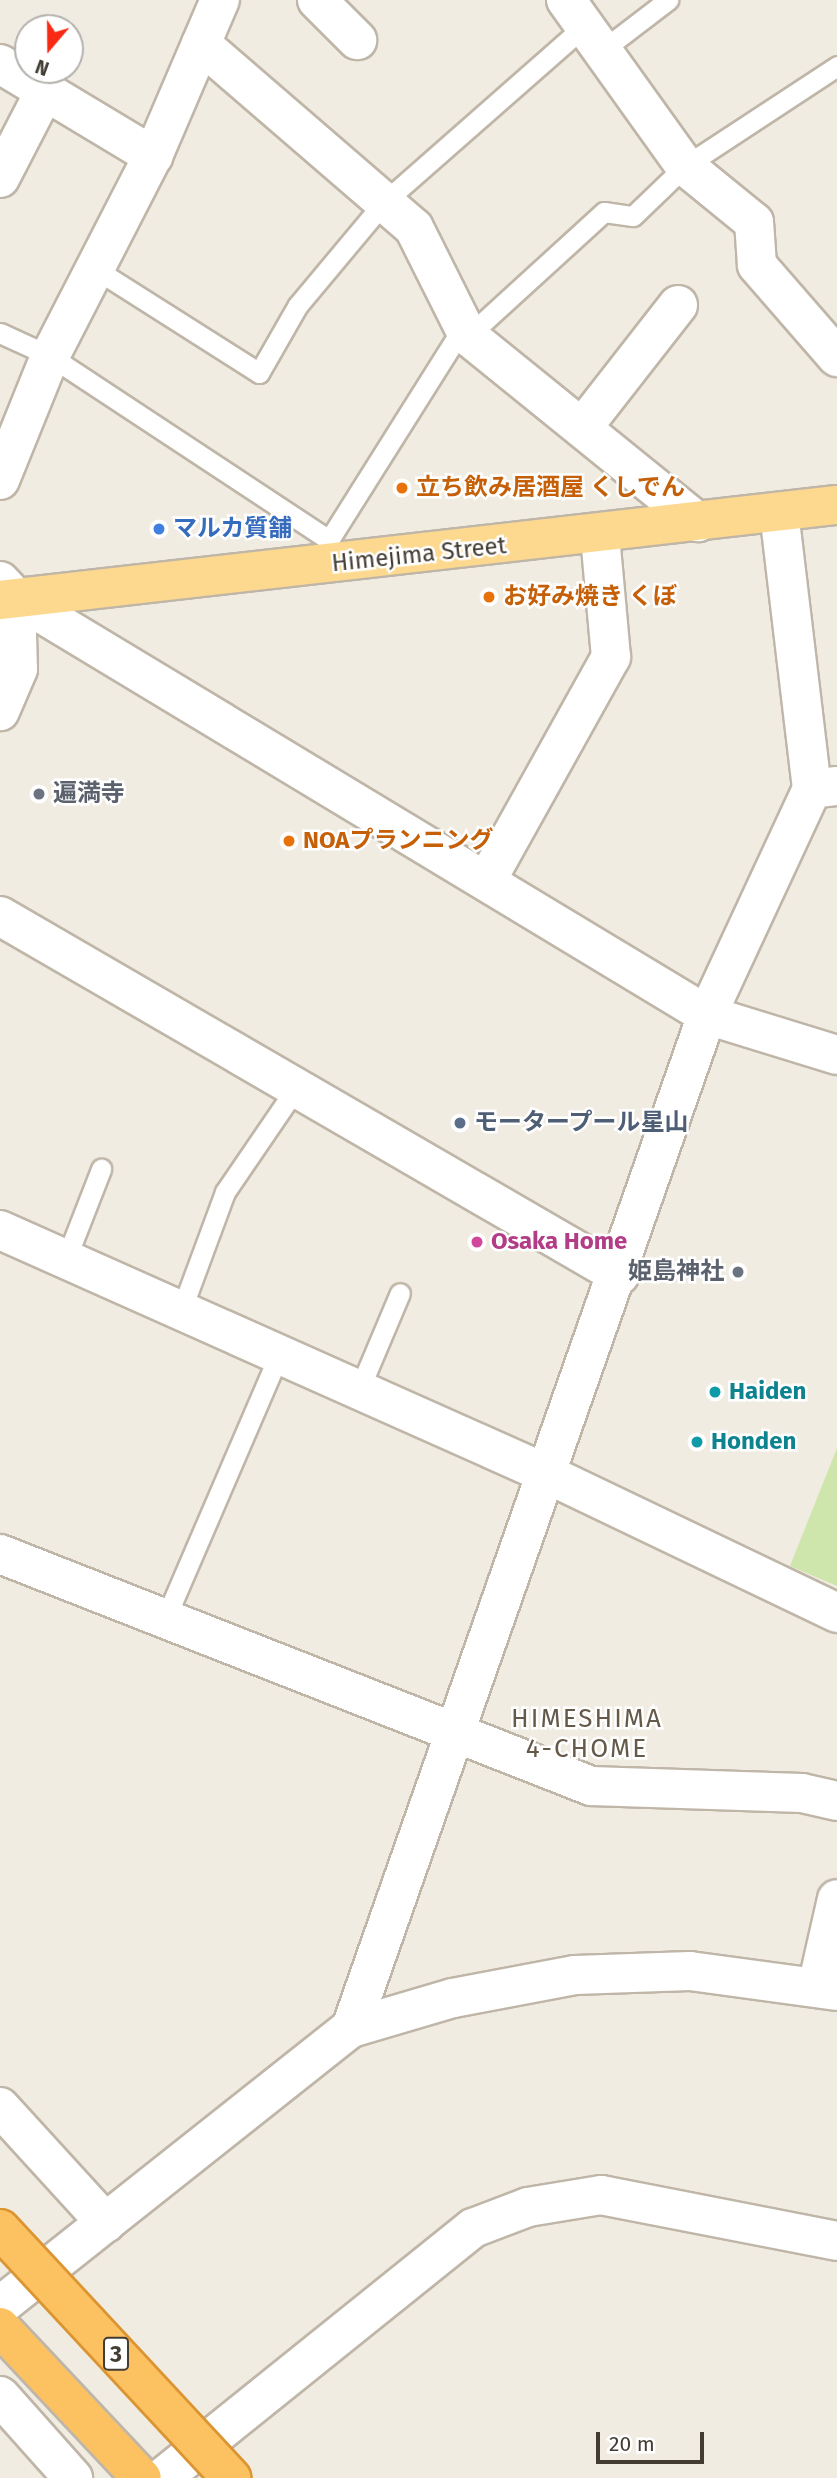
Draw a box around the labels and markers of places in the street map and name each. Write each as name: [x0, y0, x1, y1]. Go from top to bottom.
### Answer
place label: 立ち飲み居酒屋 くしでん: [416, 474, 686, 502]
marker: 立ち飲み居酒屋 くしでん: [394, 480, 410, 496]
place label: マルカ質舗: [173, 515, 293, 543]
marker: マルカ質舗: [151, 521, 167, 537]
place label: お好み焼き くぼ: [503, 583, 677, 611]
marker: お好み焼き くぼ: [481, 589, 497, 605]
place label: 遍満寺: [53, 780, 125, 808]
marker: 遍満寺: [31, 786, 47, 802]
place label: NOAプランニング: [303, 827, 493, 855]
marker: NOAプランニング: [281, 833, 297, 849]
place label: モータープール星山: [474, 1109, 690, 1137]
marker: モータープール星山: [452, 1115, 468, 1131]
place label: Osaka Home: [491, 1228, 627, 1256]
marker: Osaka Home: [469, 1234, 485, 1250]
place label: 姫島神社: [628, 1258, 724, 1286]
marker: 姫島神社: [730, 1264, 746, 1280]
place label: Haiden: [729, 1378, 806, 1406]
marker: Haiden: [707, 1384, 723, 1400]
place label: Honden: [711, 1428, 796, 1456]
marker: Honden: [689, 1434, 705, 1450]

